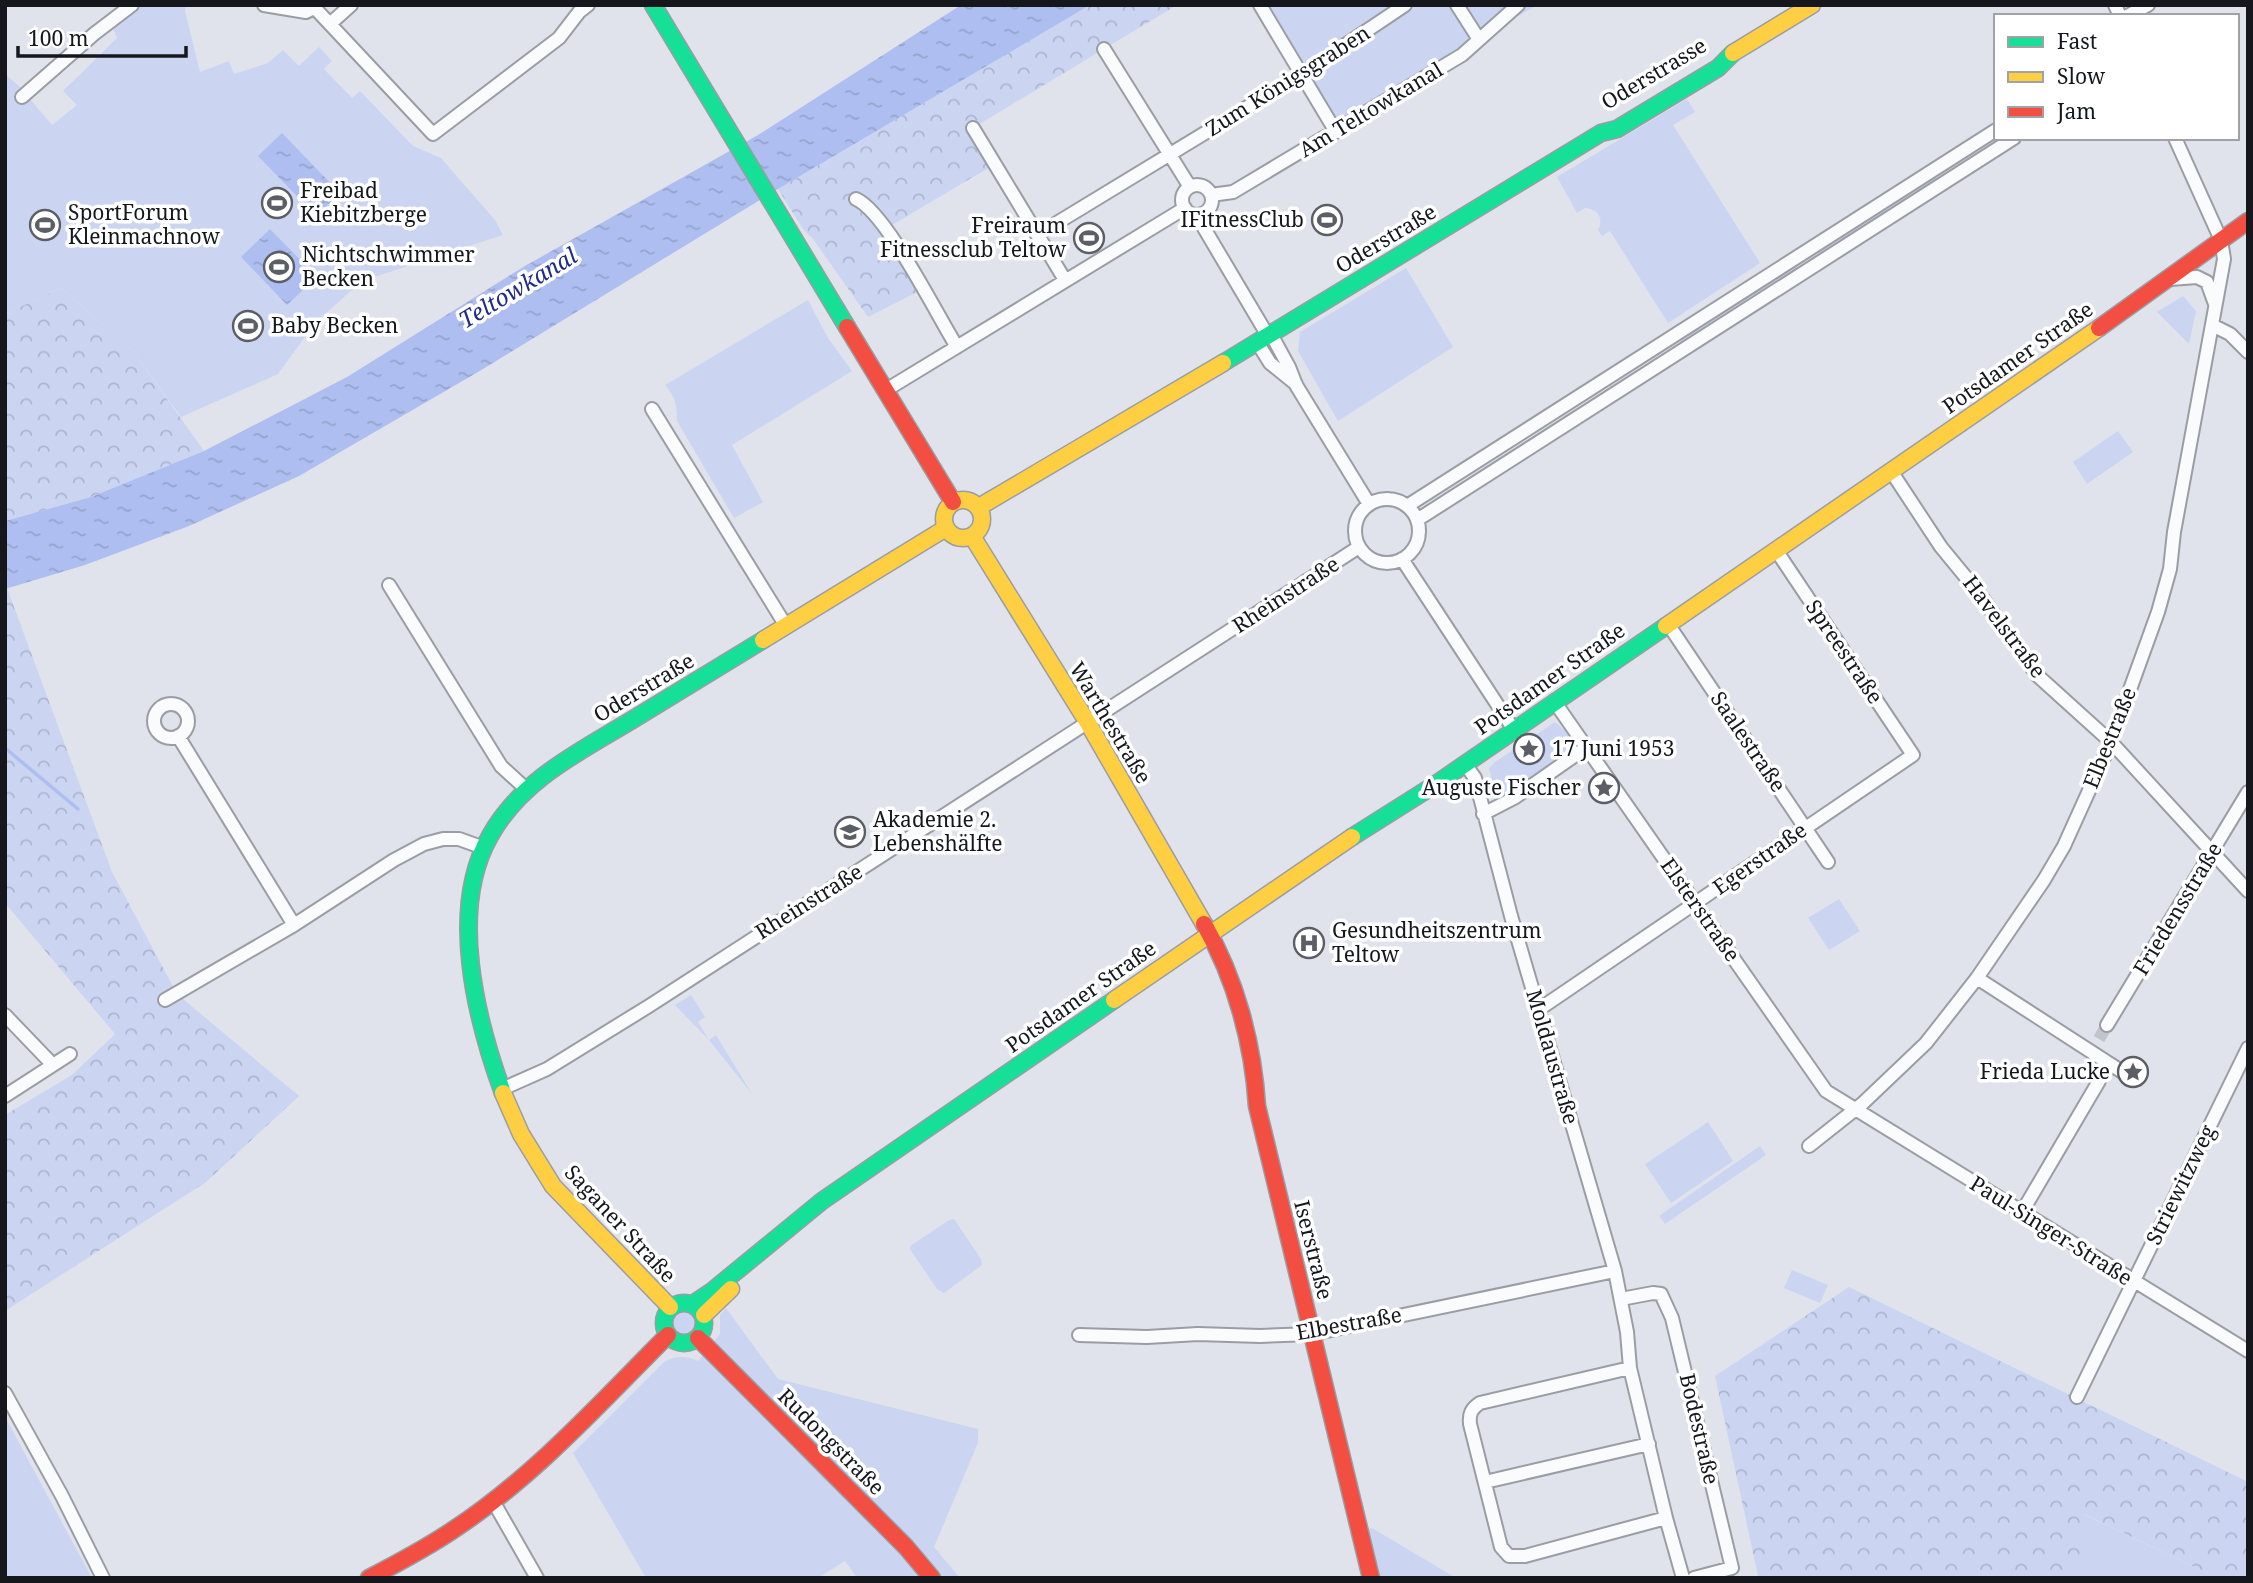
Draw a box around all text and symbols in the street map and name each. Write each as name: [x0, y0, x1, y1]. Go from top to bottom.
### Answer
scale bar: [18, 14, 186, 58]
legend: [1994, 14, 2239, 140]
street label: Zum Königsgraben: [1200, 18, 1375, 142]
text: 100 m: [28, 24, 89, 52]
text: Fast: [2057, 27, 2097, 55]
street label: Oderstrasse: [1596, 31, 1711, 116]
street label: Am Teltowkanal: [1293, 55, 1448, 163]
text: Slow: [2057, 62, 2106, 90]
text: Jam: [2056, 97, 2096, 125]
place label: Freibad Kiebitzberge: [300, 176, 427, 228]
sports icon: Freibad Kiebitzberge: [260, 186, 294, 220]
street label: Oderstraße: [1330, 197, 1441, 279]
place label: SportForum Kleinmachnow: [68, 198, 221, 250]
sports icon: IFitnessClub: [1310, 203, 1344, 237]
place label: IFitnessClub: [1180, 205, 1304, 233]
sports icon: SportForum Kleinmachnow: [28, 208, 62, 242]
place label: Freiraum Fitnessclub Teltow: [880, 211, 1067, 263]
sports icon: Freiraum Fitnessclub Teltow: [1072, 221, 1106, 255]
water label: Teltowkanal: [452, 239, 583, 335]
place label: Nichtschwimmer Becken: [302, 240, 475, 292]
sports icon: Nichtschwimmer Becken: [262, 250, 296, 284]
street label: Potsdamer Straße: [1937, 295, 2098, 420]
sports icon: Baby Becken: [231, 309, 265, 343]
place label: Baby Becken: [271, 311, 398, 339]
street label: Rheinstraße: [1227, 549, 1344, 639]
street label: Havelstraße: [1957, 570, 2052, 683]
street label: Spreestraße: [1800, 594, 1890, 709]
street label: Potsdamer Straße: [1469, 616, 1630, 741]
street label: Oderstraße: [588, 646, 699, 728]
street label: Warthestraße: [1064, 656, 1158, 788]
street label: Elbestraße: [2076, 683, 2142, 792]
street label: Saalestraße: [1705, 686, 1793, 797]
place icon: 17 Juni 1953: [1512, 732, 1546, 766]
place label: 17 Juni 1953: [1552, 734, 1674, 762]
place icon: Auguste Fischer: [1587, 771, 1621, 805]
place label: Auguste Fischer: [1422, 773, 1581, 801]
place label: Akademie 2. Lebenshälfte: [873, 805, 1003, 857]
school or university icon: Akademie 2. Lebenshälfte: [833, 815, 867, 849]
street label: Egerstraße: [1707, 816, 1812, 901]
street label: Friedensstraße: [2126, 837, 2228, 980]
street label: Elsterstraße: [1655, 852, 1747, 967]
street label: Rheinstraße: [749, 857, 867, 945]
place label: Gesundheitszentrum Teltow: [1332, 916, 1542, 968]
hospital icon: Gesundheitszentrum Teltow: [1292, 926, 1326, 960]
street label: Potsdamer Straße: [1000, 934, 1161, 1059]
street label: Moldaustraße: [1520, 986, 1586, 1128]
place icon: Frieda Lucke: [2116, 1055, 2150, 1089]
place label: Frieda Lucke: [1980, 1057, 2110, 1085]
street label: Striewitzweg: [2139, 1119, 2222, 1249]
street label: Saganer Straße: [559, 1158, 683, 1288]
street label: Paul-Singer-Straße: [1965, 1169, 2138, 1291]
street label: Iserstraße: [1288, 1197, 1340, 1302]
street label: Elbestraße: [1294, 1300, 1404, 1346]
street label: Bodestraße: [1674, 1371, 1726, 1487]
street label: Rudongstraße: [772, 1382, 891, 1501]

